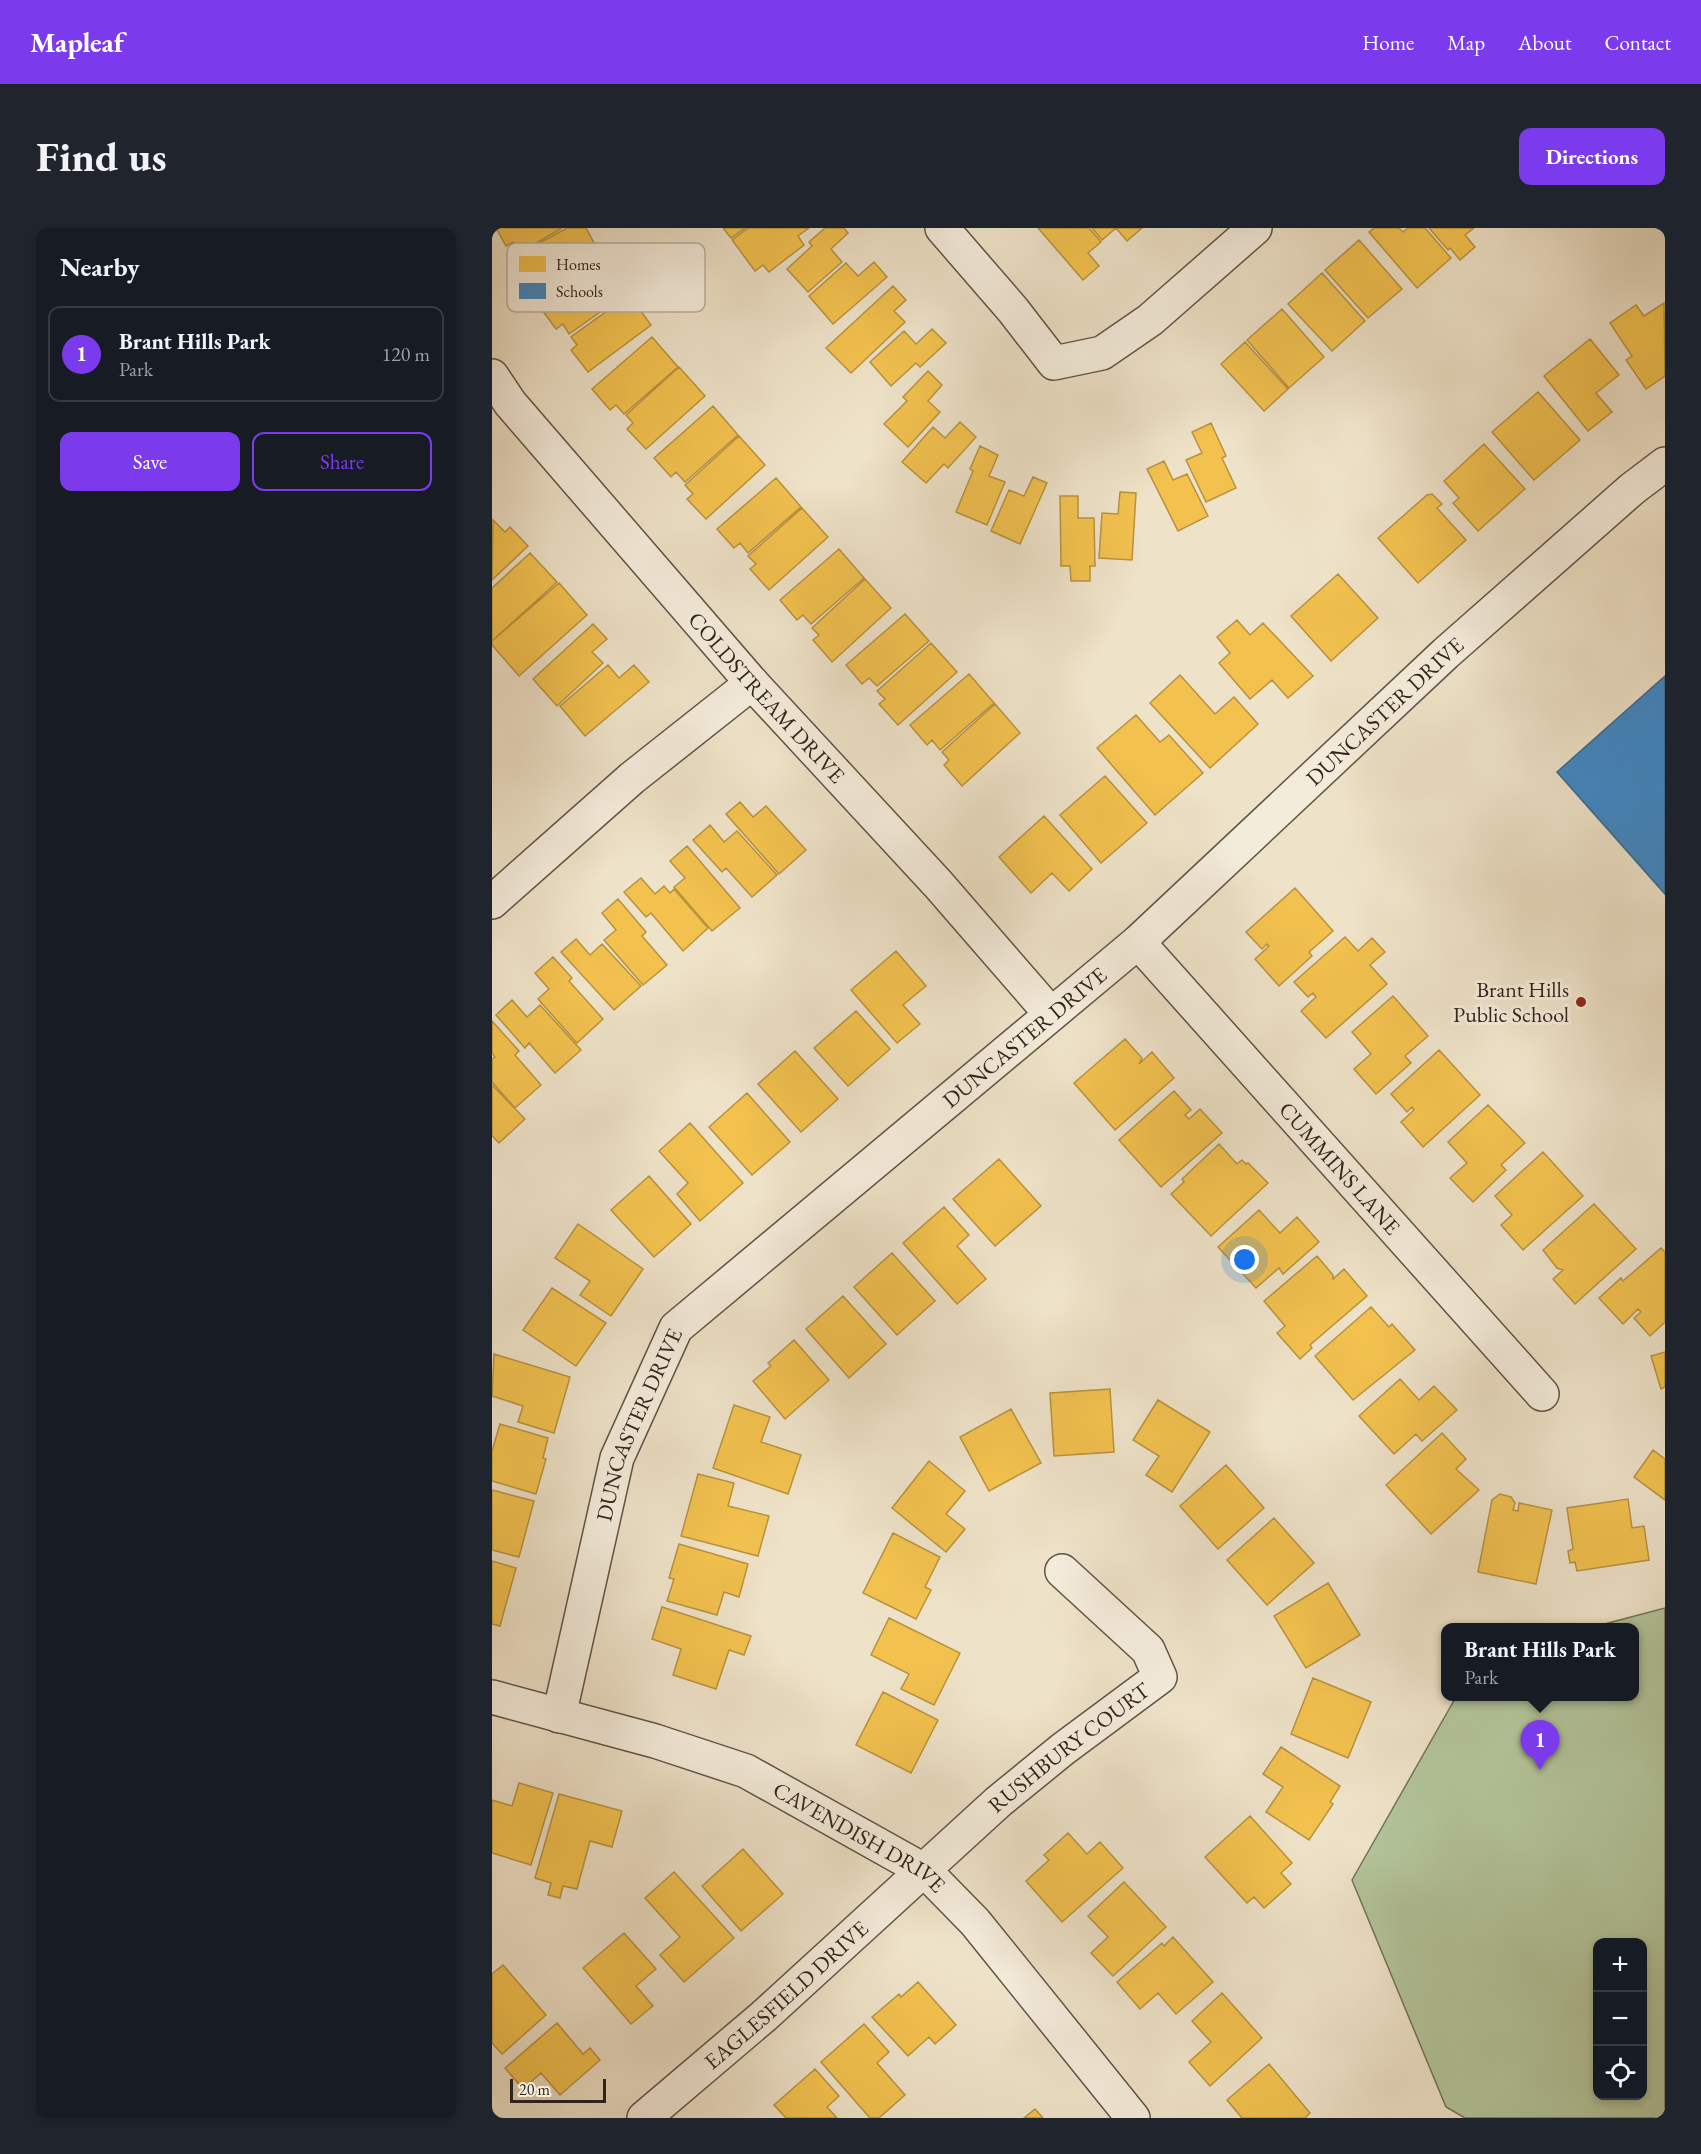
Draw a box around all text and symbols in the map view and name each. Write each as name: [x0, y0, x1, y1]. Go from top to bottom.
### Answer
text: Mapleaf: [30, 24, 124, 60]
text: Home: [1362, 29, 1414, 56]
text: Map: [1447, 29, 1485, 56]
text: About: [1518, 29, 1571, 56]
text: Contact: [1604, 29, 1671, 56]
button: Directions: [1519, 128, 1665, 185]
text: Find us: [36, 129, 167, 184]
legend: [507, 243, 705, 312]
text: Nearby: [60, 250, 140, 284]
text: Homes: [556, 254, 601, 275]
text: Schools: [556, 281, 603, 302]
text: Brant Hills Park: [119, 327, 270, 356]
text: 1: [76, 341, 87, 367]
text: 120 m: [382, 341, 430, 367]
text: Park: [119, 356, 153, 382]
button: Save: [60, 432, 240, 491]
button: Share: [252, 432, 432, 491]
street label: COLDSTREAM DRIVE: [682, 605, 852, 789]
street label: DUNCASTER DRIVE: [1299, 630, 1469, 792]
street label: DUNCASTER DRIVE: [936, 960, 1112, 1114]
place label: Brant Hills Public School: [1453, 975, 1569, 1029]
marker: Brant Hills Public School: [1574, 995, 1588, 1009]
street label: CUMMINS LANE: [1273, 1095, 1407, 1241]
your location: [1230, 1245, 1259, 1274]
street label: DUNCASTER DRIVE: [589, 1323, 689, 1524]
popup: [1441, 1623, 1639, 1701]
text: Brant Hills Park: [1464, 1635, 1616, 1664]
text: Park: [1464, 1664, 1498, 1690]
street label: RUSHBURY COURT: [981, 1675, 1155, 1819]
pin: 1: [1520, 1720, 1560, 1770]
street label: CAVENDISH DRIVE: [768, 1775, 952, 1898]
street label: EAGLESFIELD DRIVE: [698, 1914, 874, 2075]
map controls: [1593, 1938, 1647, 2100]
button: +: [1593, 1938, 1647, 1992]
button: −: [1593, 1992, 1647, 2046]
button: locate: [1593, 2046, 1647, 2100]
scale bar: [510, 2076, 606, 2104]
text: 20 m: [519, 2079, 550, 2100]

